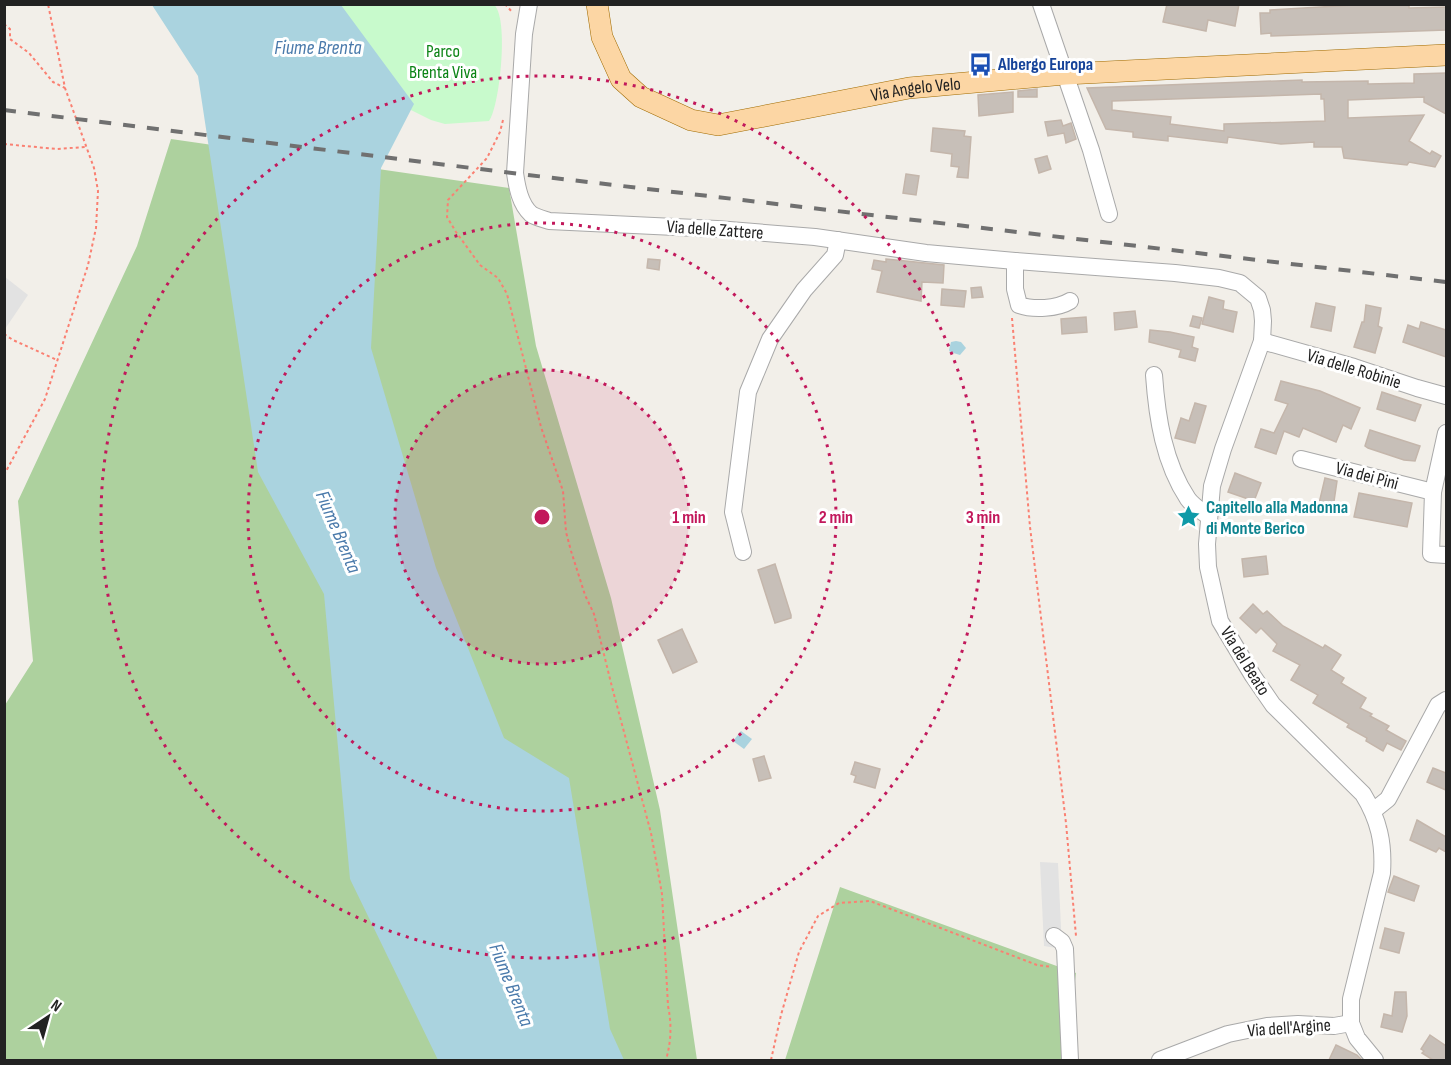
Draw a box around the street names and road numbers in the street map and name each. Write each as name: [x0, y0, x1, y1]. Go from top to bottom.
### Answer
street label: Via Angelo Velo: [869, 73, 962, 106]
street label: Via delle Zattere: [666, 216, 764, 244]
street label: Via delle Robinie: [1304, 345, 1404, 393]
street label: Via dei Pini: [1333, 458, 1401, 494]
street label: Via del Beato: [1216, 623, 1274, 699]
street label: Via dell'Argine: [1247, 1015, 1331, 1041]

